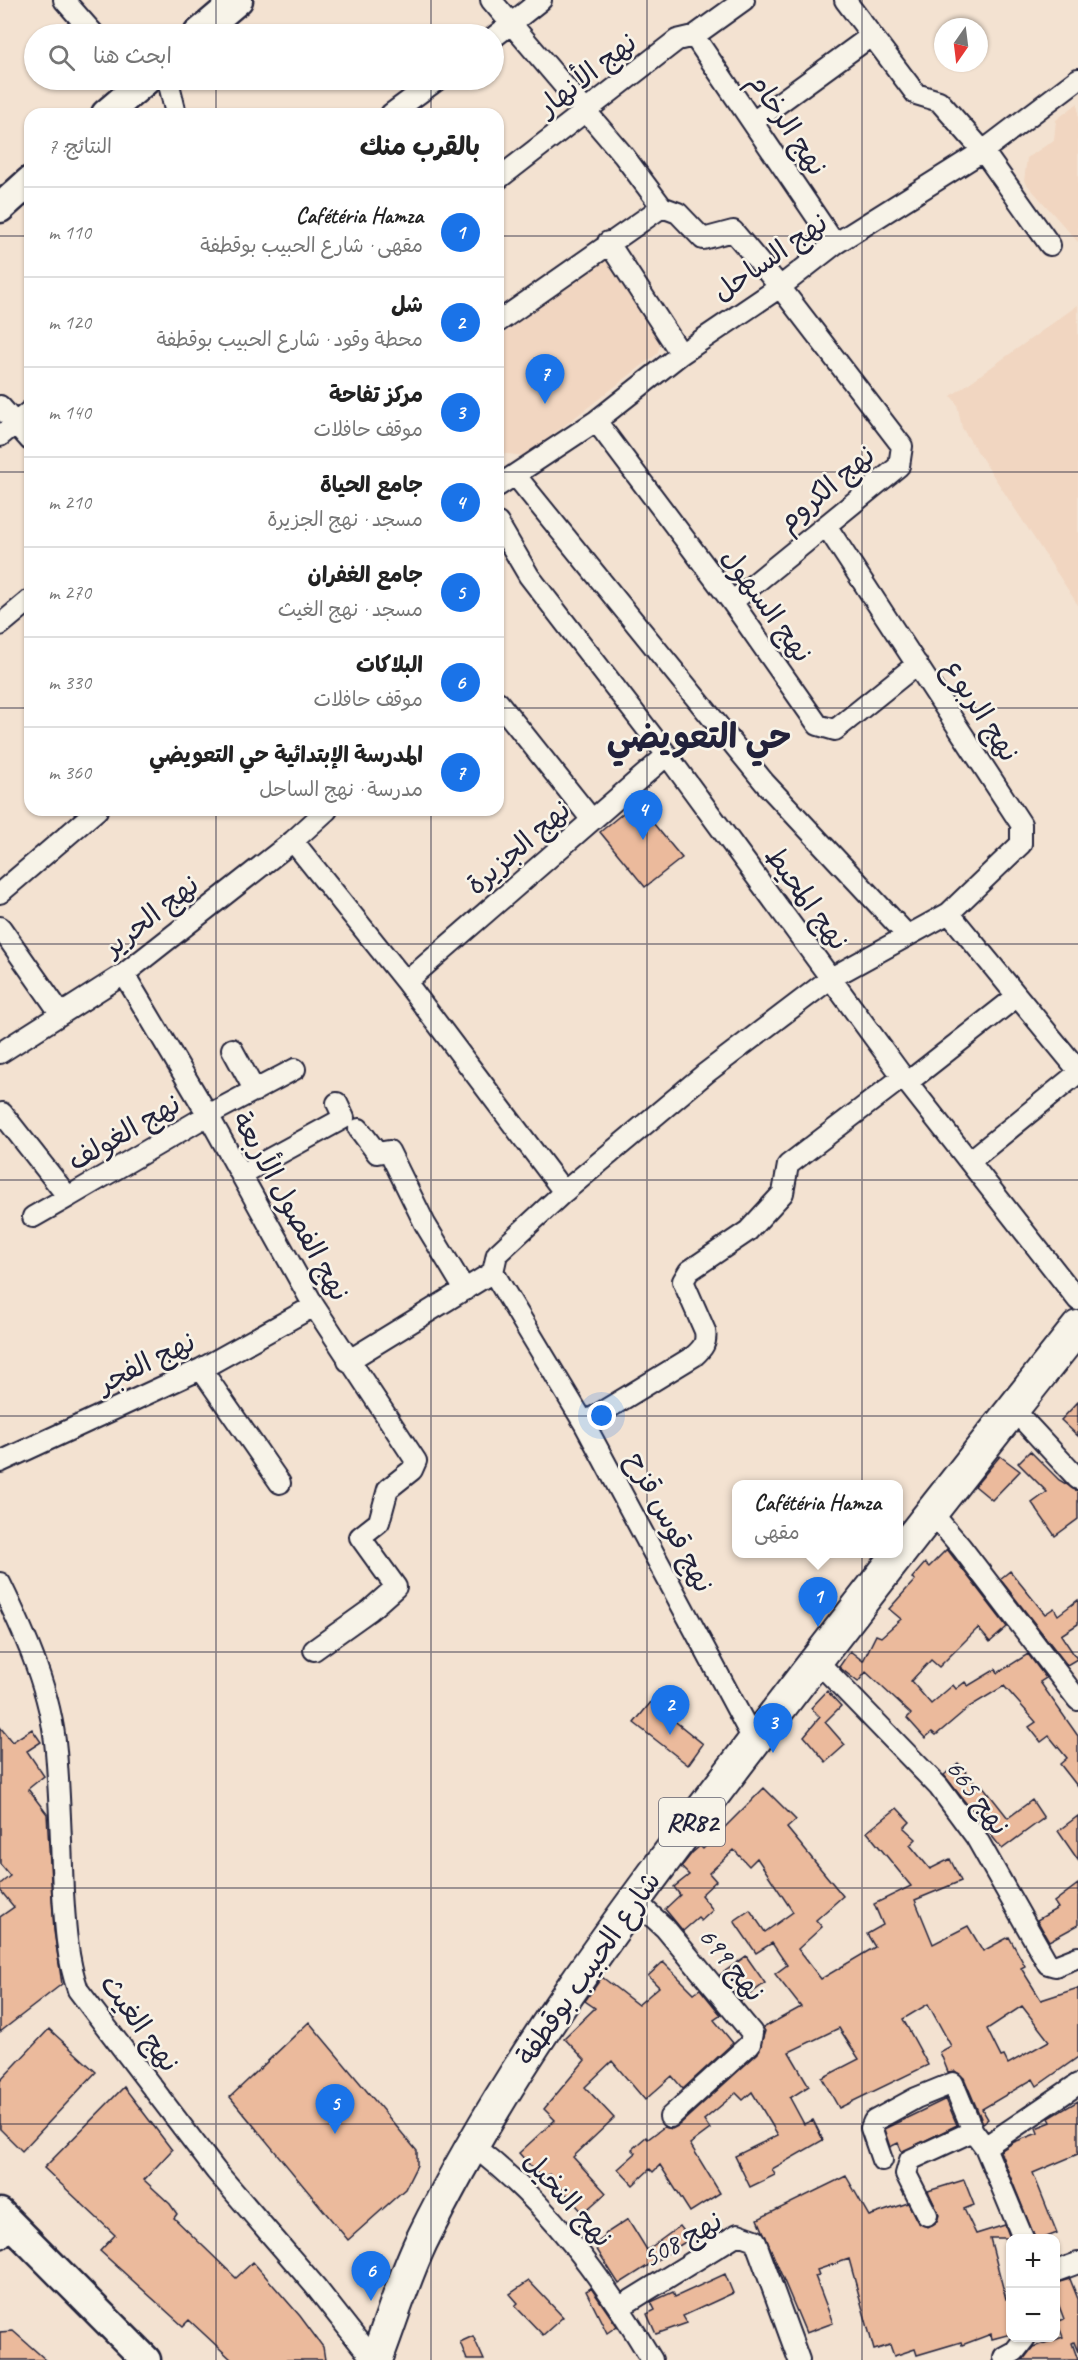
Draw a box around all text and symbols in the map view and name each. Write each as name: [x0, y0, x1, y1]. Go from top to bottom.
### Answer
north arrow: [934, 18, 988, 72]
search box: [24, 24, 504, 90]
street label: نهج الأنهار: [528, 24, 644, 126]
icon: search: [45, 41, 78, 74]
text: ابحث هنا: [93, 42, 172, 70]
street label: نهج الرخام: [737, 66, 835, 185]
text: بالقرب منك: [360, 130, 480, 163]
text: النتائج: 7: [48, 134, 112, 159]
text: Cafétéria Hamza: [296, 202, 423, 230]
street label: نهج الساحل: [706, 205, 835, 310]
text: 110 m: [48, 220, 91, 245]
text: 1: [456, 220, 465, 245]
text: مقهى · شارع الحبيب بوقطفة: [200, 233, 423, 258]
text: شل: [391, 291, 423, 319]
text: 120 m: [48, 310, 91, 335]
text: 2: [456, 310, 465, 335]
text: محطة وقود · شارع الحبيب بوقطفة: [157, 327, 423, 352]
pin: 7: [526, 354, 564, 404]
text: مركز تفاحة: [329, 381, 423, 409]
text: 140 m: [48, 400, 91, 425]
text: 3: [456, 400, 465, 425]
text: موقف حافلات: [313, 417, 423, 442]
street label: نهج الكروم: [770, 437, 884, 542]
text: جامع الحياة: [320, 471, 423, 499]
text: 210 m: [48, 490, 91, 515]
text: 4: [456, 490, 465, 515]
text: مسجد · نهج الجزيرة: [267, 507, 423, 532]
street label: نهج السهول: [713, 541, 820, 670]
text: جامع الغفران: [307, 561, 423, 589]
text: 270 m: [48, 580, 91, 605]
text: 5: [456, 580, 465, 605]
text: مسجد · نهج الغيث: [278, 597, 423, 622]
text: البلاكات: [356, 651, 423, 679]
street label: نهج الربوع: [933, 652, 1027, 769]
text: 330 m: [48, 670, 91, 695]
text: 6: [456, 670, 465, 695]
text: موقف حافلات: [313, 687, 423, 712]
district label: حي التعويضي: [607, 715, 791, 767]
text: المدرسة الإبتدائية حي التعويضي: [149, 741, 423, 769]
text: 360 m: [48, 760, 91, 785]
text: 7: [456, 760, 465, 785]
text: مدرسة · نهج الساحل: [259, 777, 423, 802]
pin: 4: [624, 790, 662, 840]
street label: نهج الجزيرة: [458, 792, 578, 903]
street label: نهج المحيط: [757, 839, 857, 958]
street label: نهج الحرير: [95, 867, 207, 965]
street label: نهج الغولف: [61, 1086, 187, 1179]
street label: نهج الفصول الأربعة: [224, 1105, 358, 1307]
street label: نهج الفجر: [89, 1323, 201, 1402]
your location: [587, 1401, 616, 1430]
street label: نهج قوس قزح: [617, 1445, 722, 1599]
popup: [732, 1480, 903, 1558]
text: Cafétéria Hamza: [754, 1489, 881, 1517]
text: مقهى: [754, 1520, 800, 1545]
pin: 1: [798, 1578, 838, 1627]
pin: 2: [650, 1686, 690, 1735]
pin: 3: [754, 1704, 792, 1753]
street label: نهج 665: [938, 1752, 1017, 1843]
road number: RR82: [659, 1798, 725, 1846]
street label: شارع الحبيب بوقطفة: [508, 1864, 670, 2073]
street label: نهج 699: [690, 1919, 773, 2009]
street label: نهج الغيث: [92, 1967, 187, 2080]
pin: 5: [316, 2084, 354, 2134]
street label: نهج النخيل: [515, 2143, 620, 2255]
street label: نهج 508: [636, 2203, 729, 2276]
map controls: [1006, 2234, 1060, 2342]
button: +: [1006, 2234, 1060, 2288]
pin: 6: [352, 2252, 391, 2301]
button: −: [1006, 2288, 1060, 2342]

